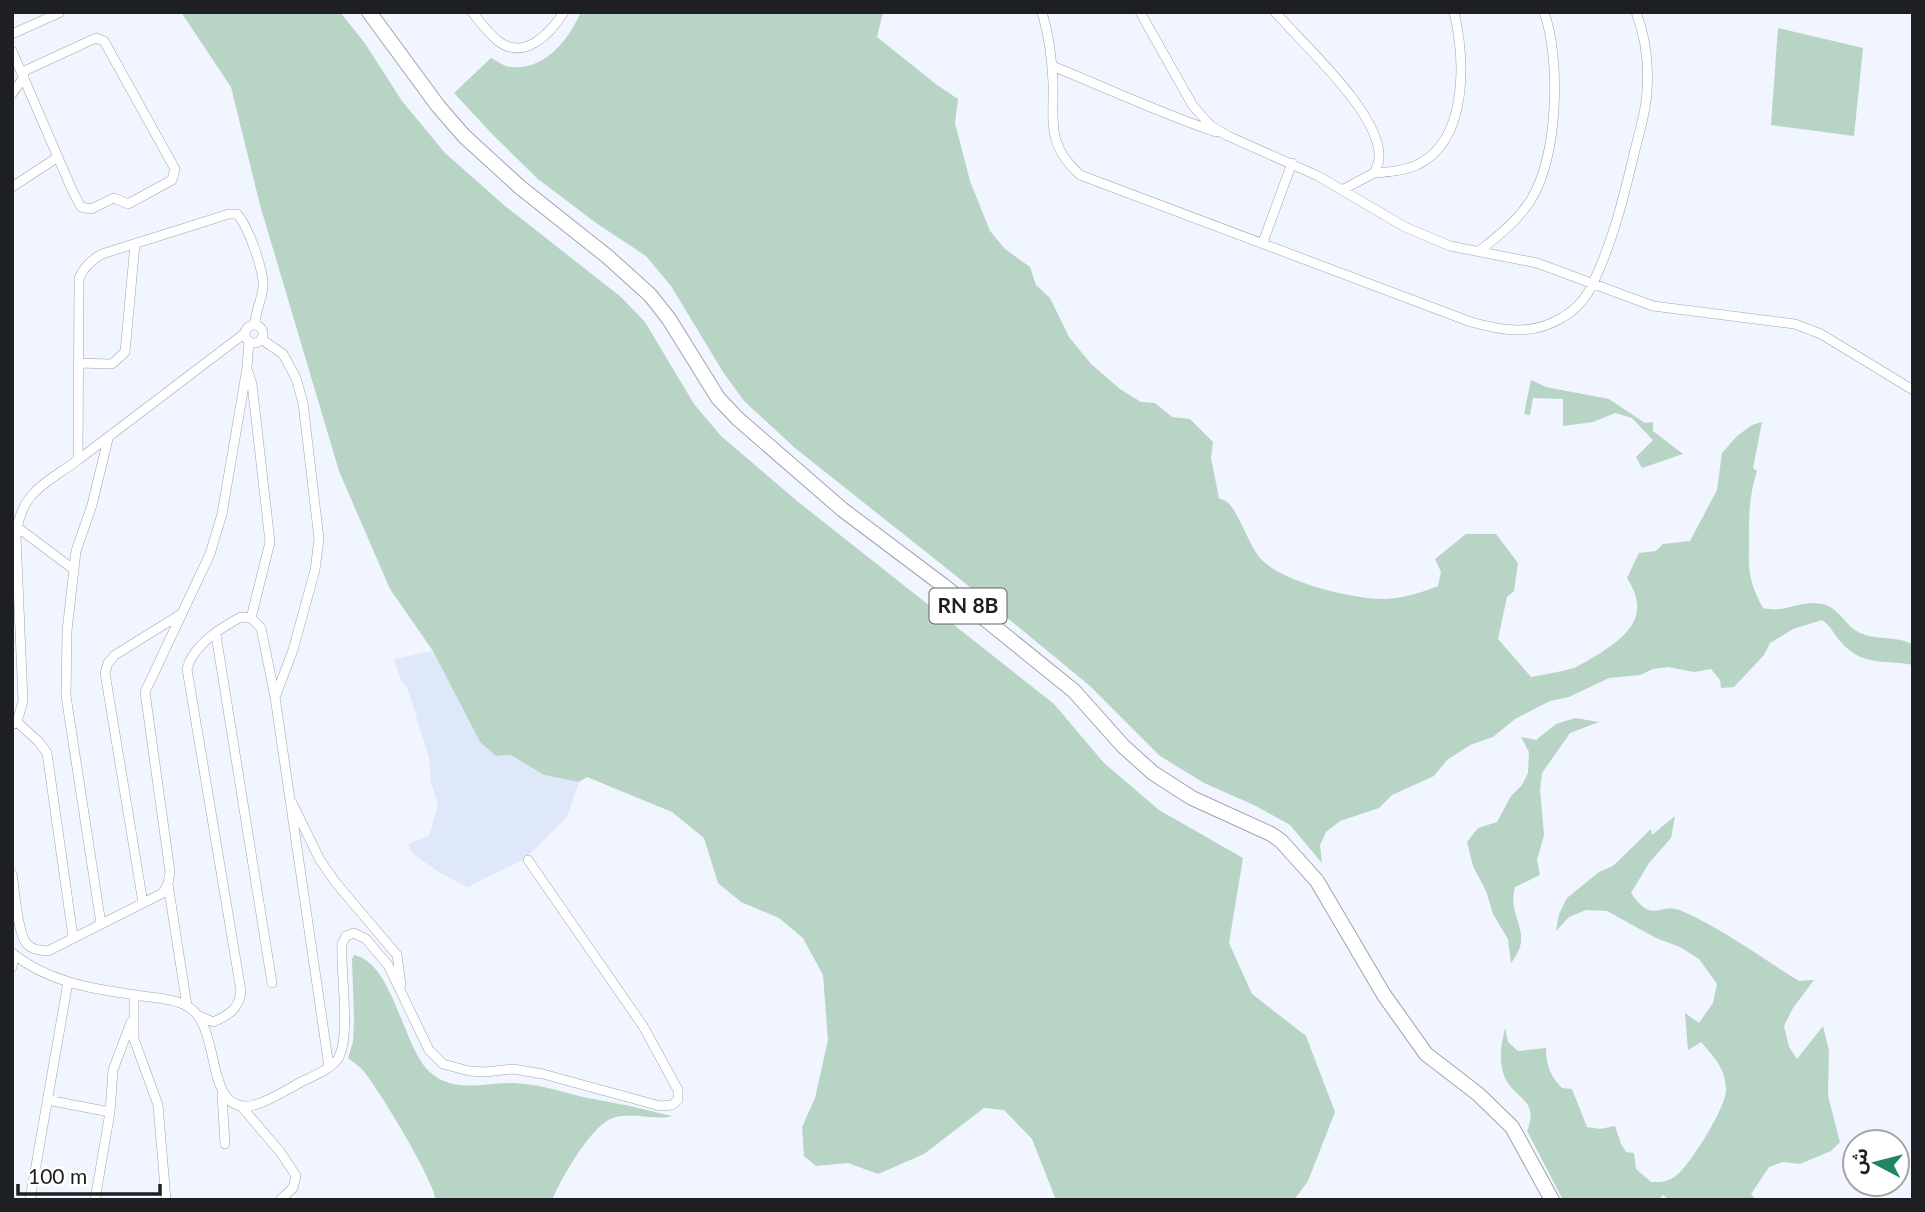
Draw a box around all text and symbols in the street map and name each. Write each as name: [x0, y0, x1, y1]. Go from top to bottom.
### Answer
road number: RN 8B: [930, 588, 1006, 624]
north arrow: [1841, 1128, 1911, 1198]
text: ش: [1846, 1147, 1872, 1175]
scale bar: [18, 1152, 159, 1196]
text: 100 m: [28, 1163, 87, 1188]

